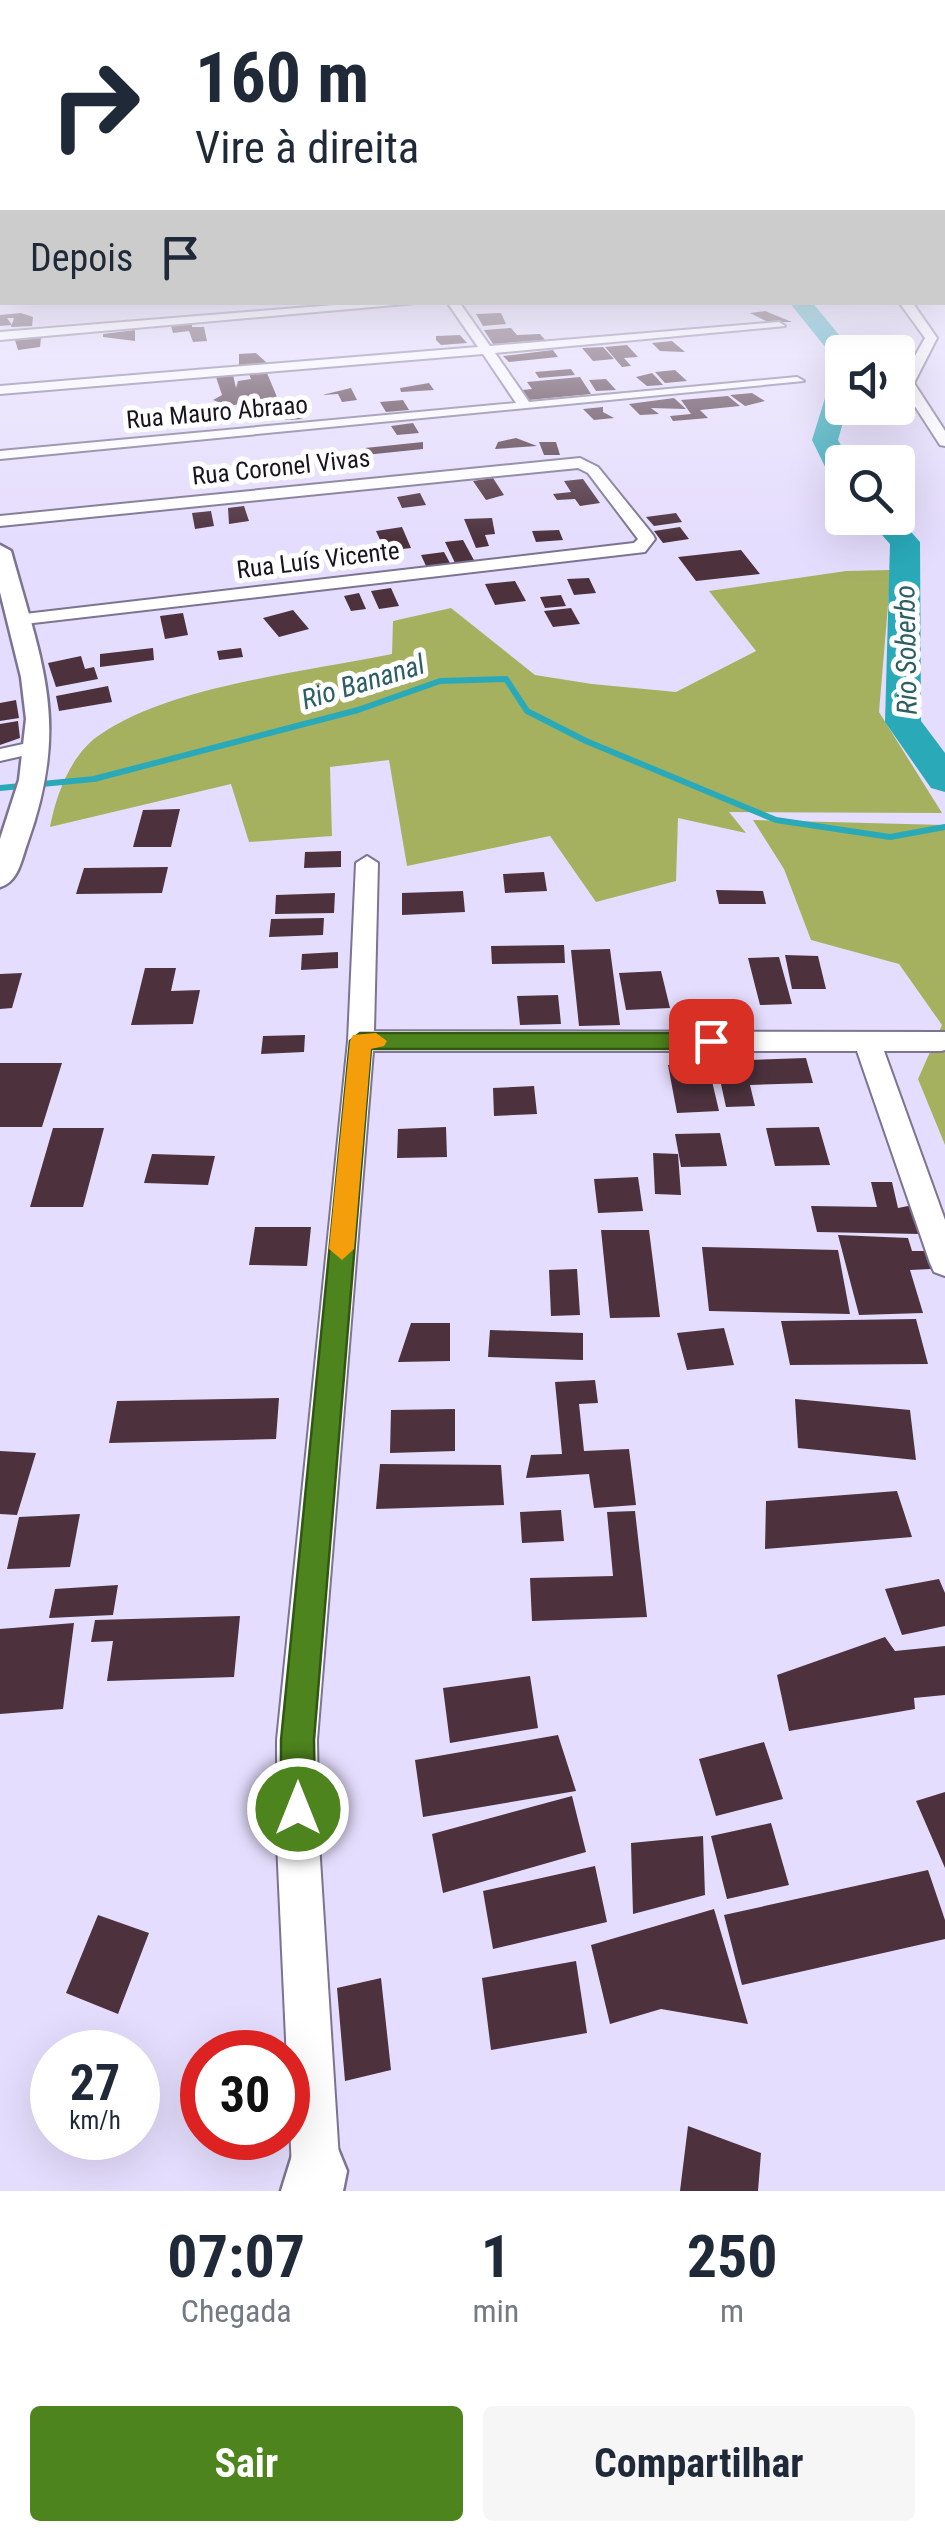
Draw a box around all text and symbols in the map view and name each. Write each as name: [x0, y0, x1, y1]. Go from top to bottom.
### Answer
text: 160 m: [195, 37, 369, 119]
icon: right: [30, 40, 160, 170]
text: Vire à direita: [195, 121, 419, 174]
icon: arrive: [153, 230, 208, 285]
text: Depois: [30, 236, 133, 280]
map controls: [825, 335, 915, 535]
button: sound: [825, 335, 915, 425]
street label: Rua Mauro Abraao: [125, 390, 309, 434]
street label: Rua Coronel Vivas: [191, 443, 371, 491]
button: search: [825, 445, 915, 535]
street label: Rua Luís Vicente: [235, 536, 401, 584]
water label: Rio Soberbo: [888, 585, 924, 715]
water label: Rio Bananal: [297, 647, 429, 716]
pin: [669, 999, 754, 1084]
icon: arrive: [684, 1014, 739, 1069]
position arrow: [246, 1757, 350, 1861]
speed limit sign: 30: [180, 2030, 310, 2160]
text: 27: [70, 2054, 120, 2112]
text: km/h: [69, 2106, 121, 2135]
text: 07:07: [167, 2221, 305, 2292]
text: 1: [481, 2221, 511, 2292]
text: 250: [687, 2221, 778, 2292]
text: Chegada: [181, 2292, 292, 2330]
text: min: [472, 2292, 519, 2330]
text: m: [720, 2292, 744, 2330]
button: Sair: [30, 2406, 463, 2521]
button: Compartilhar: [483, 2406, 915, 2521]

